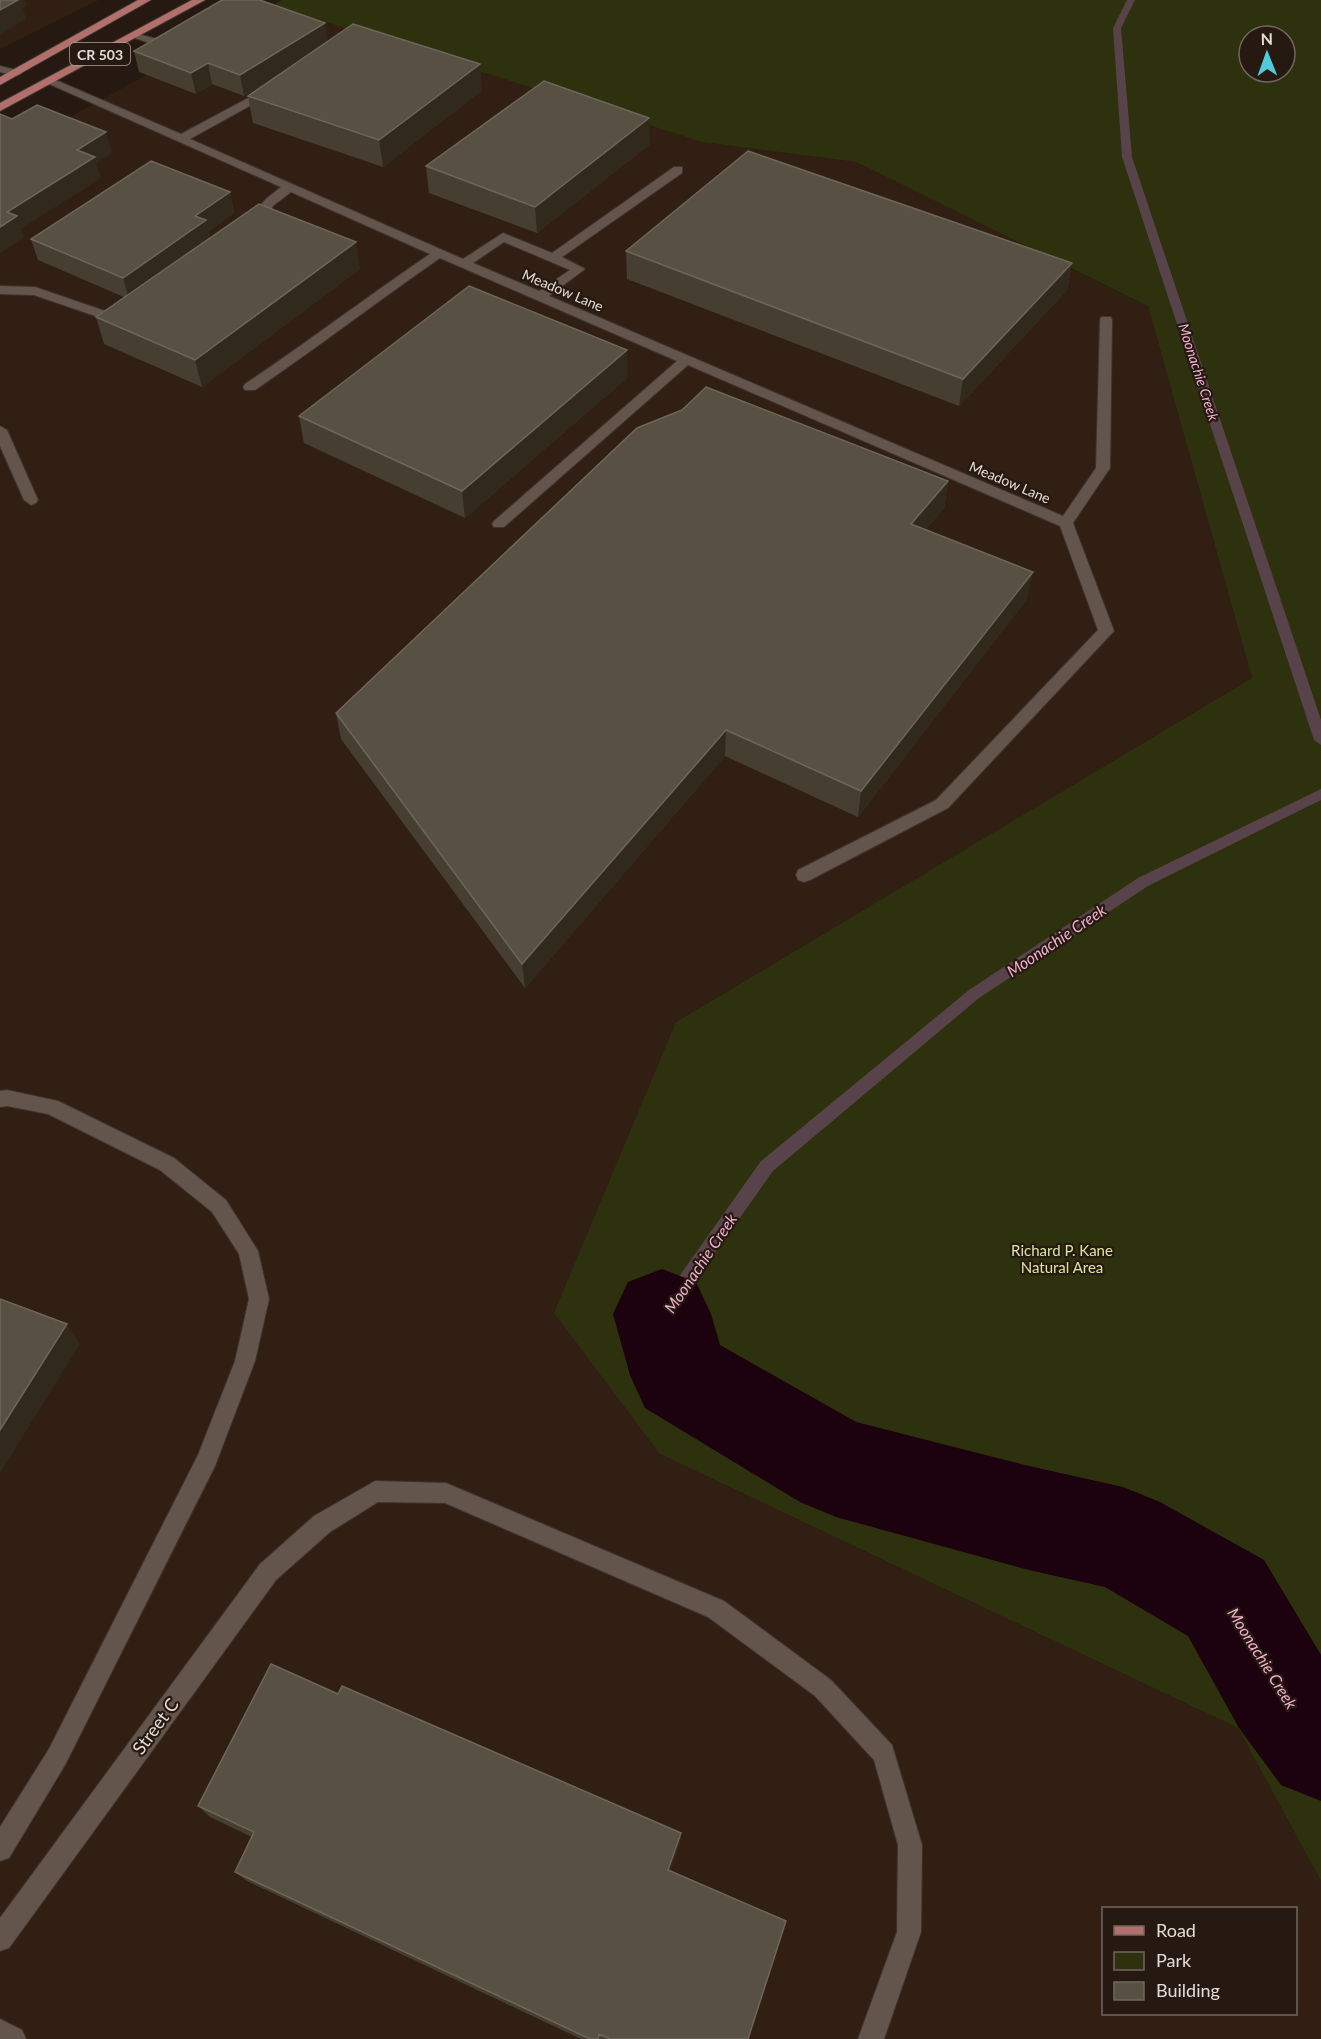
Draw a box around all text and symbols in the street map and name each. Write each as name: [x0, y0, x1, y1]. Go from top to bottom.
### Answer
north arrow: [1237, 24, 1297, 84]
text: N: [1260, 29, 1273, 48]
road number: CR 503: [70, 43, 130, 65]
street label: Meadow Lane: [520, 265, 606, 315]
water label: Moonachie Creek: [1175, 321, 1223, 423]
street label: Meadow Lane: [967, 457, 1053, 507]
water label: Moonachie Creek: [1003, 900, 1110, 980]
water label: Moonachie Creek: [660, 1209, 740, 1316]
park label: Richard P. Kane Natural Area: [1011, 1241, 1113, 1276]
water label: Moonachie Creek: [1224, 1604, 1302, 1712]
street label: Street C: [127, 1694, 183, 1758]
legend: [1102, 1907, 1297, 2015]
text: Road: [1156, 1919, 1196, 1941]
text: Park: [1156, 1949, 1192, 1971]
text: Building: [1156, 1979, 1220, 2001]

